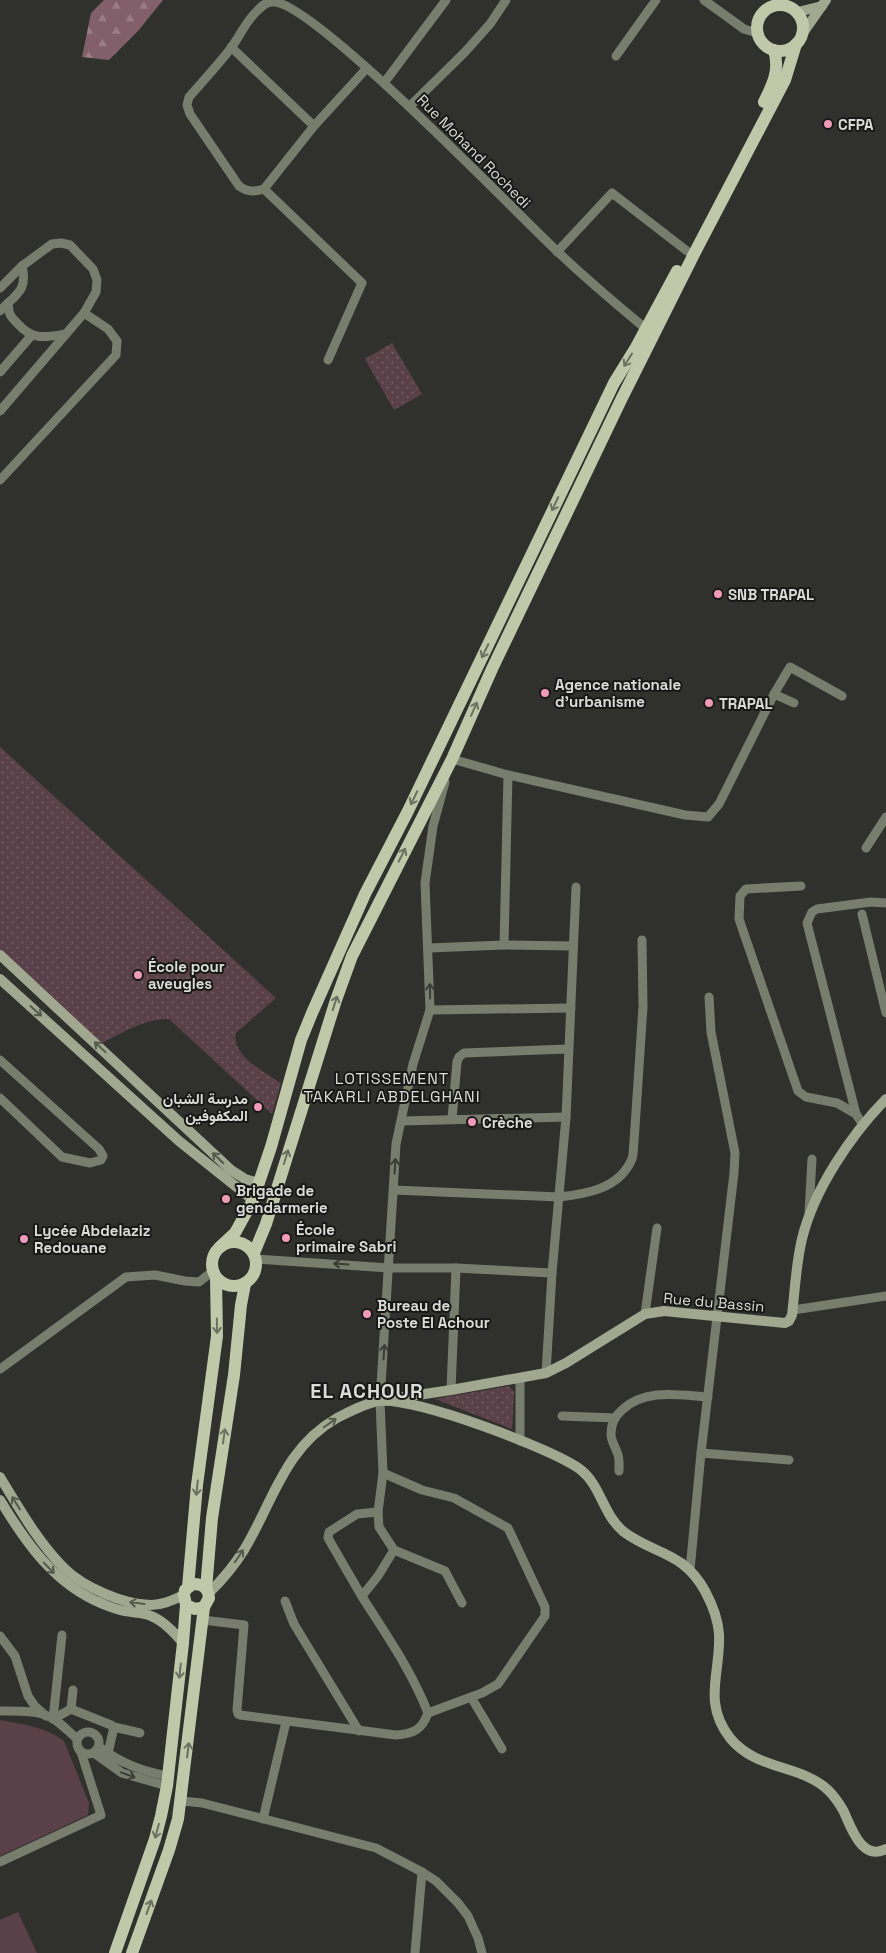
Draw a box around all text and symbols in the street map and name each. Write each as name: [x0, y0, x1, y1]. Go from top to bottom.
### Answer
street label: Rue Mohand Rochedi: [413, 90, 535, 212]
place label: CFPA: [838, 115, 874, 134]
marker: CFPA: [822, 118, 834, 130]
one-way arrow: [623, 352, 633, 366]
one-way arrow: [549, 496, 559, 511]
place label: SNB TRAPAL: [728, 585, 814, 604]
marker: SNB TRAPAL: [712, 588, 724, 600]
one-way arrow: [480, 643, 489, 658]
place label: Agence nationale d'urbanisme: [555, 675, 682, 711]
marker: Agence nationale d'urbanisme: [539, 687, 551, 699]
place label: TRAPAL: [719, 694, 773, 713]
marker: TRAPAL: [703, 697, 715, 709]
one-way arrow: [469, 702, 479, 717]
one-way arrow: [409, 790, 419, 805]
one-way arrow: [398, 848, 407, 863]
place label: École pour aveugles: [148, 957, 225, 993]
marker: École pour aveugles: [132, 969, 144, 981]
one-way arrow: [425, 983, 435, 1000]
one-way arrow: [331, 995, 341, 1011]
one-way arrow: [30, 1005, 43, 1017]
one-way arrow: [93, 1041, 106, 1053]
district label: LOTISSEMENT TAKARLI ABDELGHANI: [303, 1068, 481, 1107]
place label: مدرسة الشبان المكفوفين: [163, 1089, 248, 1125]
marker: مدرسة الشبان المكفوفين: [252, 1101, 264, 1113]
place label: Crèche: [482, 1113, 533, 1132]
marker: Crèche: [466, 1116, 478, 1128]
one-way arrow: [282, 1150, 291, 1166]
one-way arrow: [212, 1152, 225, 1164]
one-way arrow: [390, 1159, 400, 1175]
place label: Brigade de gendarmerie: [236, 1181, 328, 1217]
marker: Brigade de gendarmerie: [220, 1193, 232, 1205]
place label: École primaire Sabri: [296, 1220, 396, 1256]
place label: Lycée Abdelaziz Redouane: [34, 1221, 151, 1257]
marker: École primaire Sabri: [280, 1232, 292, 1244]
marker: Lycée Abdelaziz Redouane: [18, 1233, 30, 1245]
one-way arrow: [333, 1260, 349, 1269]
street label: Rue du Bassin: [663, 1288, 765, 1316]
place label: Bureau de Poste El Achour: [377, 1296, 490, 1332]
marker: Bureau de Poste El Achour: [361, 1308, 373, 1320]
one-way arrow: [212, 1318, 222, 1334]
one-way arrow: [379, 1344, 388, 1360]
district label: EL ACHOUR: [310, 1378, 424, 1404]
one-way arrow: [323, 1418, 337, 1428]
one-way arrow: [219, 1428, 229, 1444]
one-way arrow: [192, 1479, 202, 1495]
one-way arrow: [11, 1497, 21, 1511]
one-way arrow: [235, 1549, 245, 1563]
one-way arrow: [43, 1561, 55, 1574]
one-way arrow: [129, 1598, 145, 1608]
one-way arrow: [175, 1662, 185, 1678]
one-way arrow: [183, 1742, 193, 1758]
one-way arrow: [120, 1771, 135, 1780]
one-way arrow: [152, 1823, 161, 1839]
one-way arrow: [145, 1900, 154, 1915]

